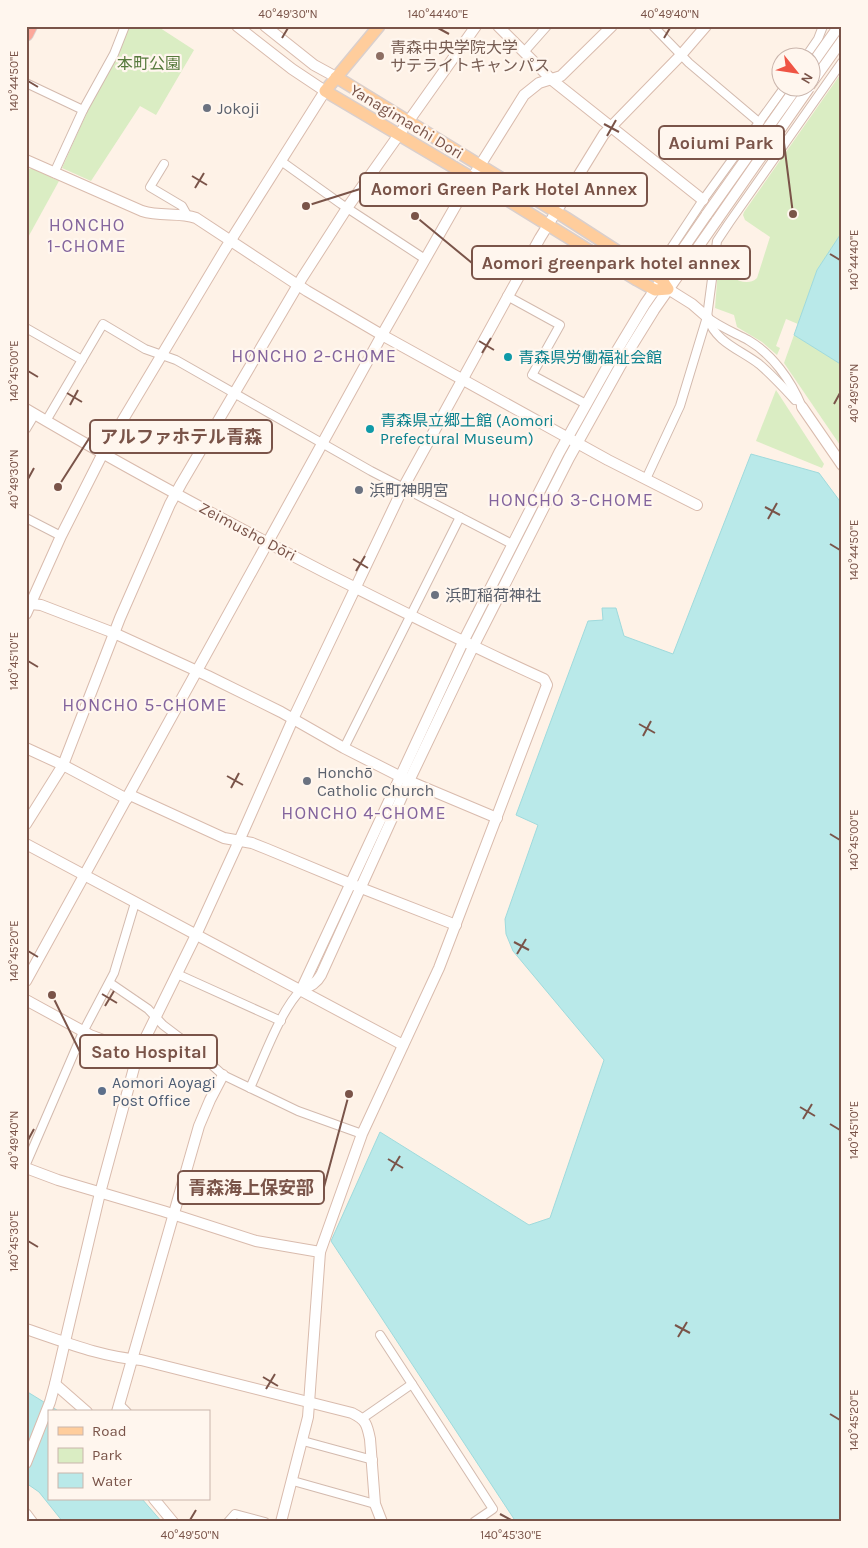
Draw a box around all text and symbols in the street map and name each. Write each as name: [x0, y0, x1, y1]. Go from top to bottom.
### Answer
text: 40°49'30"N: [258, 7, 318, 21]
text: 140°44'40"E: [407, 7, 469, 21]
text: 40°49'40"N: [641, 7, 699, 21]
place label: 青森中央学院大学 サテライトキャンパス: [390, 38, 550, 75]
north arrow: [770, 48, 820, 98]
text: 140°44'50"E: [7, 50, 21, 112]
marker: 青森中央学院大学 サテライトキャンパス: [374, 50, 386, 62]
park label: 本町公園: [117, 54, 181, 73]
text: N: [797, 70, 817, 87]
street label: Yanagimachi Dori: [347, 80, 467, 163]
place label: Jokoji: [217, 99, 260, 118]
marker: Jokoji: [201, 102, 213, 114]
callout: Aoiumi Park: [659, 126, 784, 159]
text: Aoiumi Park: [669, 132, 774, 154]
callout: Aomori Green Park Hotel Annex: [360, 173, 647, 206]
text: Aomori Green Park Hotel Annex: [371, 178, 637, 200]
district label: HONCHO 1-CHOME: [47, 214, 127, 257]
text: 140°44'40"E: [847, 229, 861, 291]
callout: Aomori greenpark hotel annex: [472, 246, 750, 279]
text: Aomori greenpark hotel annex: [482, 252, 740, 274]
text: 140°45'00"E: [7, 340, 21, 402]
district label: HONCHO 2-CHOME: [231, 345, 397, 367]
place label: 青森県労働福祉会館: [518, 348, 662, 367]
marker: 青森県労働福祉会館: [502, 351, 514, 363]
text: 40°49'50"N: [847, 364, 861, 422]
place label: 青森県立郷土館 (Aomori Prefectural Museum): [380, 411, 554, 448]
callout: アルファホテル青森: [90, 420, 272, 453]
marker: 青森県立郷土館 (Aomori Prefectural Museum): [364, 423, 376, 435]
text: アルファホテル青森: [100, 426, 262, 448]
text: 40°49'30"N: [7, 449, 21, 509]
place label: 浜町神明宮: [369, 481, 449, 500]
marker: 浜町神明宮: [353, 484, 365, 496]
district label: HONCHO 3-CHOME: [488, 489, 654, 511]
street label: Zeimusho Dōri: [196, 498, 300, 565]
text: 140°44'50"E: [847, 519, 861, 581]
place label: 浜町稲荷神社: [445, 586, 541, 605]
marker: 浜町稲荷神社: [429, 589, 441, 601]
text: 140°45'10"E: [7, 632, 21, 690]
district label: HONCHO 5-CHOME: [62, 694, 228, 716]
place label: Honchō Catholic Church: [317, 763, 434, 800]
marker: Honchō Catholic Church: [301, 775, 313, 787]
district label: HONCHO 4-CHOME: [281, 802, 447, 824]
text: 140°45'00"E: [847, 809, 861, 871]
text: 140°45'20"E: [7, 920, 21, 982]
callout: Sato Hospital: [80, 1035, 217, 1068]
text: Sato Hospital: [91, 1041, 207, 1063]
place label: Aomori Aoyagi Post Office: [112, 1073, 216, 1110]
marker: Aomori Aoyagi Post Office: [96, 1085, 108, 1097]
text: 140°45'10"E: [847, 1101, 861, 1159]
text: 40°49'40"N: [7, 1111, 21, 1169]
callout: 青森海上保安部: [178, 1171, 324, 1204]
text: 青森海上保安部: [188, 1177, 314, 1199]
text: 140°45'30"E: [7, 1210, 21, 1272]
text: 140°45'20"E: [847, 1389, 861, 1451]
legend: [48, 1410, 210, 1500]
text: Road: [92, 1422, 127, 1440]
text: Park: [92, 1446, 122, 1464]
text: Water: [92, 1472, 133, 1490]
text: 40°49'50"N: [161, 1528, 219, 1542]
text: 140°45'30"E: [480, 1528, 542, 1542]

